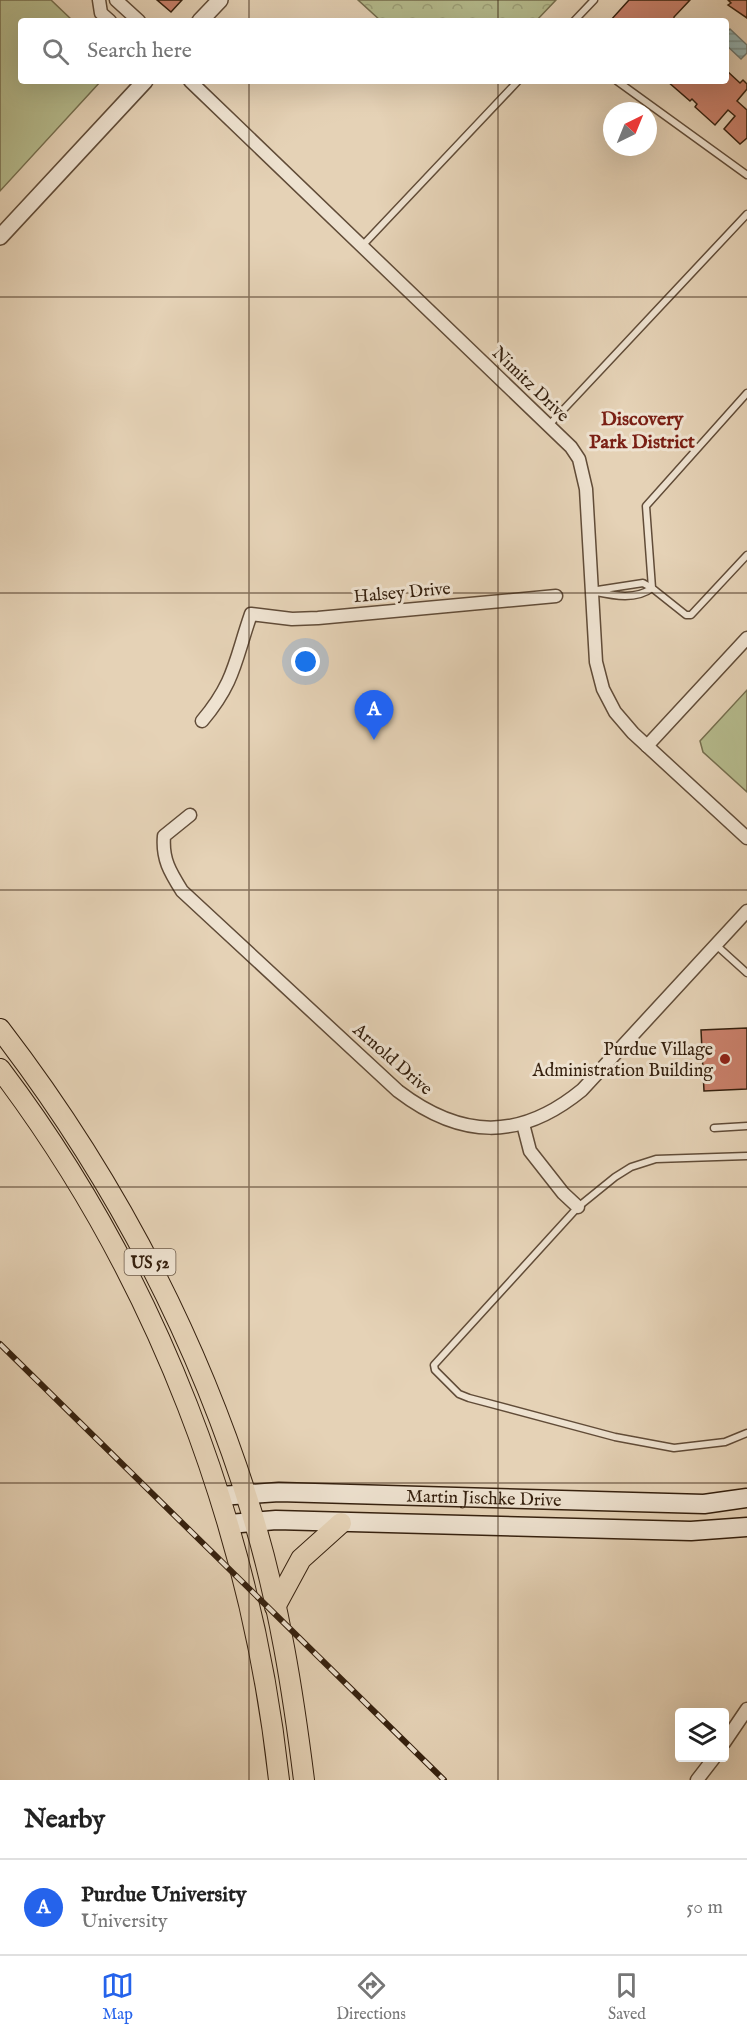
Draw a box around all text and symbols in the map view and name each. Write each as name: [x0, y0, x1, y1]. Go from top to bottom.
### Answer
search box: [18, 18, 729, 84]
icon: search: [39, 35, 72, 68]
text: Search here: [87, 37, 192, 65]
north arrow: [603, 102, 657, 156]
street label: Nimitz Drive: [486, 342, 574, 428]
district label: Discovery Park District: [589, 407, 695, 455]
street label: Halsey Drive: [353, 578, 452, 609]
your location: [291, 647, 320, 676]
pin: A: [354, 690, 394, 740]
street label: Arnold Drive: [347, 1019, 437, 1101]
place label: Purdue Village Administration Building: [531, 1039, 713, 1083]
marker: Purdue Village Administration Building: [718, 1052, 732, 1066]
road number: US 52: [124, 1249, 176, 1275]
street label: Martin Jischke Drive: [406, 1486, 562, 1513]
map controls: [675, 1708, 729, 1762]
button: layers: [675, 1708, 729, 1762]
text: Nearby: [24, 1803, 105, 1836]
text: Purdue University: [81, 1881, 247, 1909]
text: A: [37, 1895, 50, 1920]
text: 50 m: [686, 1895, 723, 1920]
text: University: [81, 1909, 168, 1934]
tab: Map: [101, 1969, 134, 2025]
tab: Directions: [336, 1969, 406, 2025]
tab: Saved: [608, 1969, 646, 2025]

